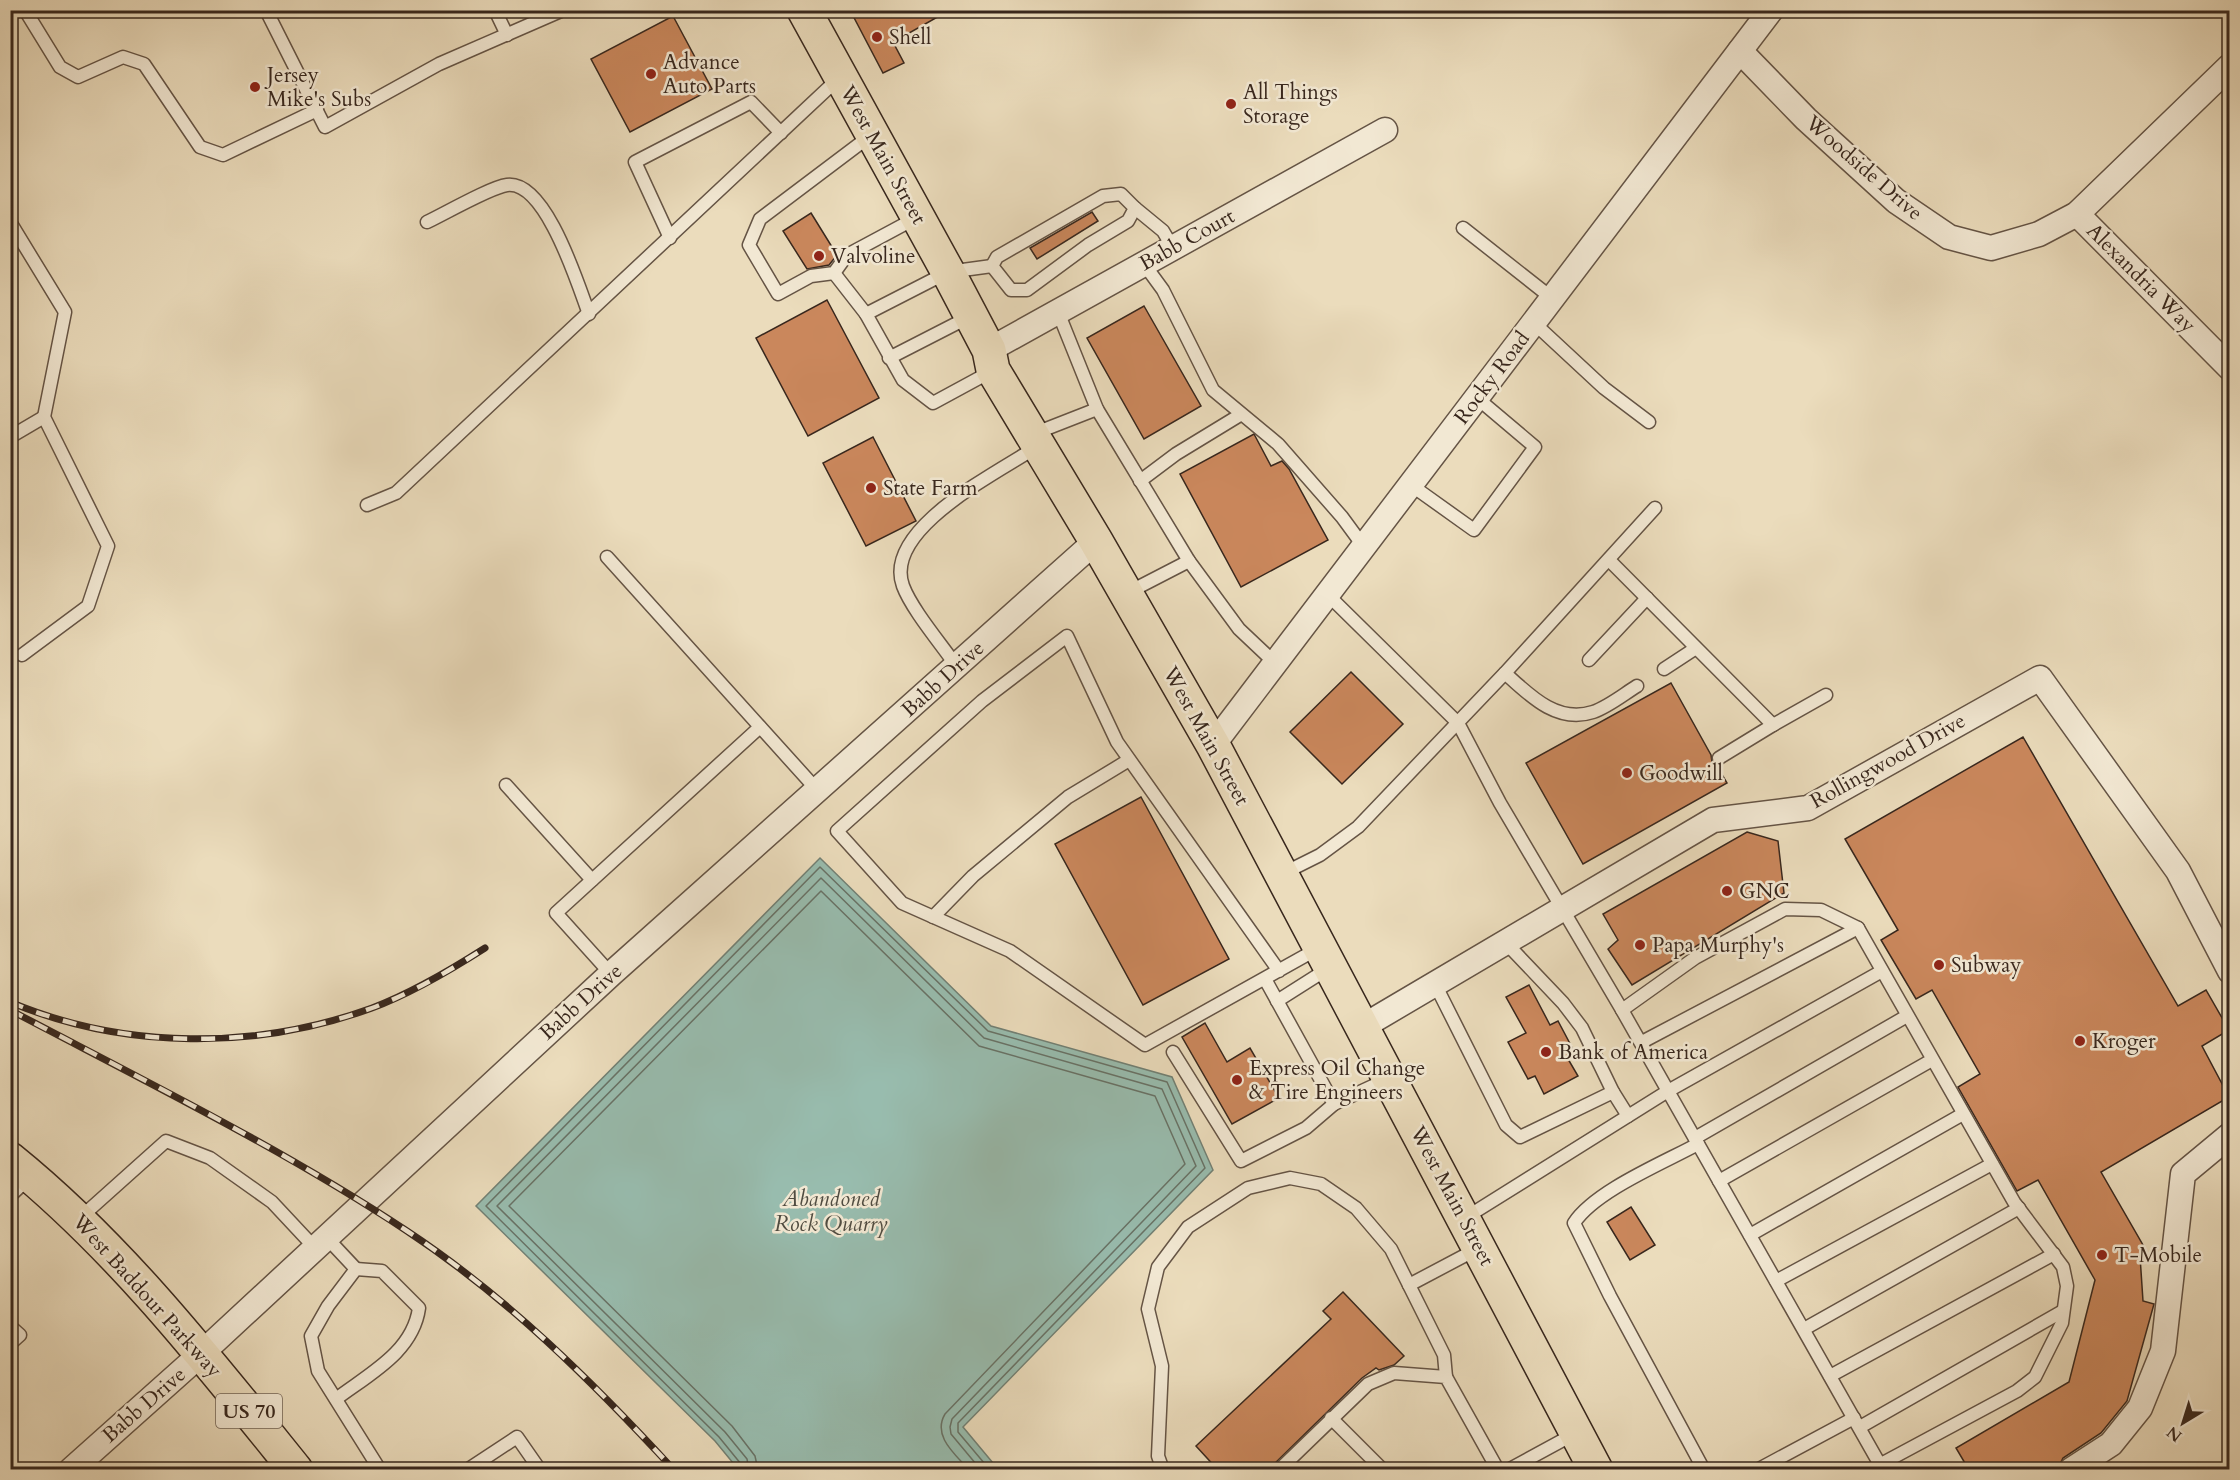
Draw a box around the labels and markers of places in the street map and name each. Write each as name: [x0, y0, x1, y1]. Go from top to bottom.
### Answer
place label: Shell: [889, 23, 931, 52]
marker: Shell: [870, 30, 884, 44]
place label: Advance Auto Parts: [663, 48, 756, 101]
place label: Jersey Mike's Subs: [264, 61, 371, 114]
marker: Advance Auto Parts: [644, 67, 658, 81]
place label: All Things Storage: [1243, 78, 1338, 131]
marker: Jersey Mike's Subs: [248, 80, 262, 94]
marker: All Things Storage: [1224, 97, 1238, 111]
place label: Valvoline: [831, 242, 916, 271]
marker: Valvoline: [812, 249, 826, 263]
place label: State Farm: [883, 474, 978, 503]
marker: State Farm: [864, 481, 878, 495]
place label: Goodwill: [1639, 759, 1723, 788]
marker: Goodwill: [1620, 766, 1634, 780]
place label: GNC: [1739, 877, 1790, 906]
marker: GNC: [1720, 884, 1734, 898]
place label: Papa Murphy's: [1652, 931, 1784, 960]
marker: Papa Murphy's: [1633, 938, 1647, 952]
place label: Subway: [1951, 951, 2021, 980]
marker: Subway: [1932, 958, 1946, 972]
place label: Kroger: [2092, 1027, 2156, 1056]
marker: Kroger: [2073, 1034, 2087, 1048]
place label: Bank of America: [1558, 1038, 1708, 1067]
marker: Bank of America: [1539, 1045, 1553, 1059]
place label: Express Oil Change & Tire Engineers: [1249, 1054, 1425, 1107]
marker: Express Oil Change & Tire Engineers: [1230, 1073, 1244, 1087]
place label: T-Mobile: [2114, 1241, 2202, 1270]
marker: T-Mobile: [2095, 1248, 2109, 1262]

